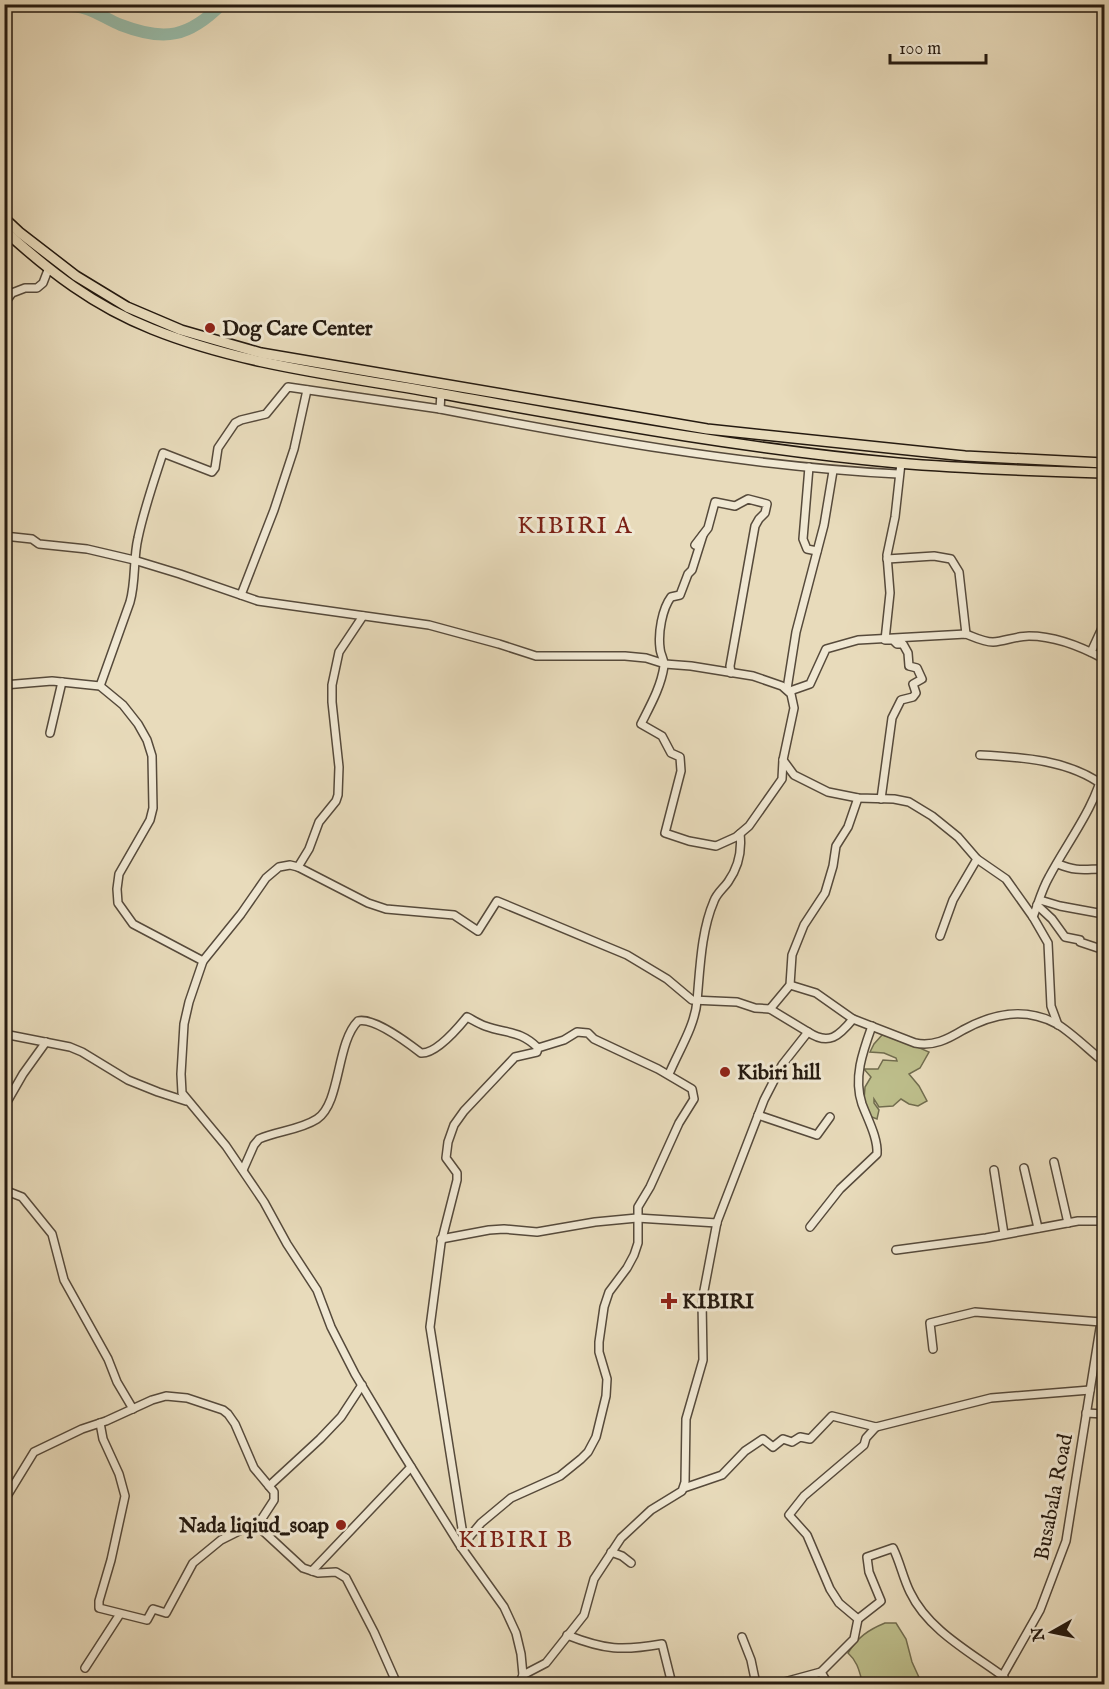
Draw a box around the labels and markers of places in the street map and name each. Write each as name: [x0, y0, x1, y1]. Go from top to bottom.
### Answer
place label: Dog Care Center: [222, 316, 373, 343]
marker: Dog Care Center: [203, 321, 217, 335]
place label: Kibiri hill: [737, 1060, 822, 1087]
marker: Kibiri hill: [718, 1065, 732, 1079]
place label: KIBIRI: [682, 1289, 754, 1316]
marker: KIBIRI: [660, 1292, 678, 1310]
place label: Nada liqiud_soap: [178, 1513, 330, 1540]
marker: Nada liqiud_soap: [334, 1518, 348, 1532]

